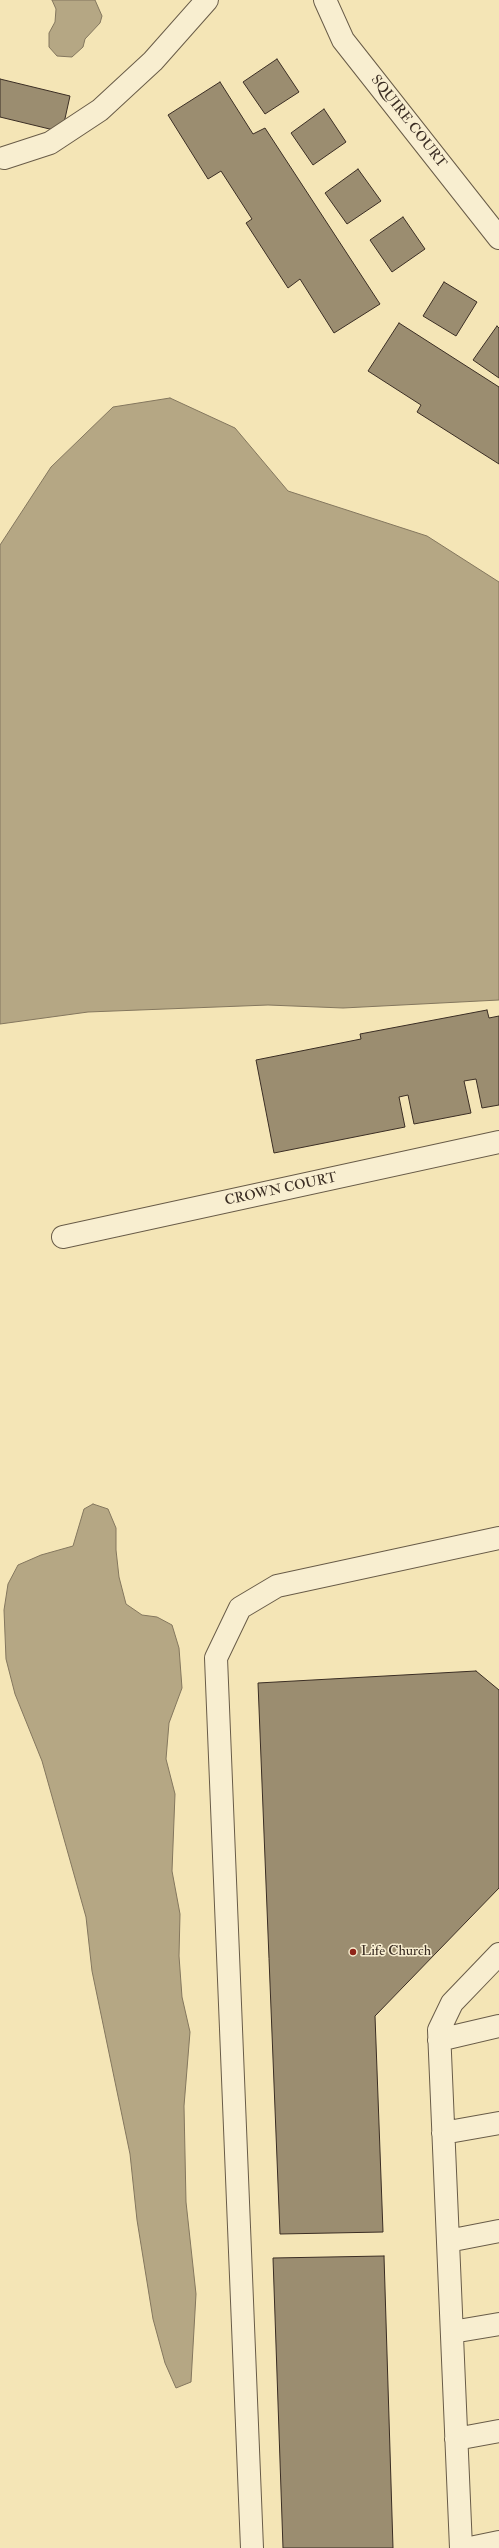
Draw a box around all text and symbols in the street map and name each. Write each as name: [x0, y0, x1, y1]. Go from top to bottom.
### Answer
street label: SQUIRE COURT: [366, 72, 450, 172]
street label: CROWN COURT: [223, 1170, 339, 1210]
place label: Life Church: [361, 1944, 431, 1960]
marker: Life Church: [348, 1947, 358, 1957]

